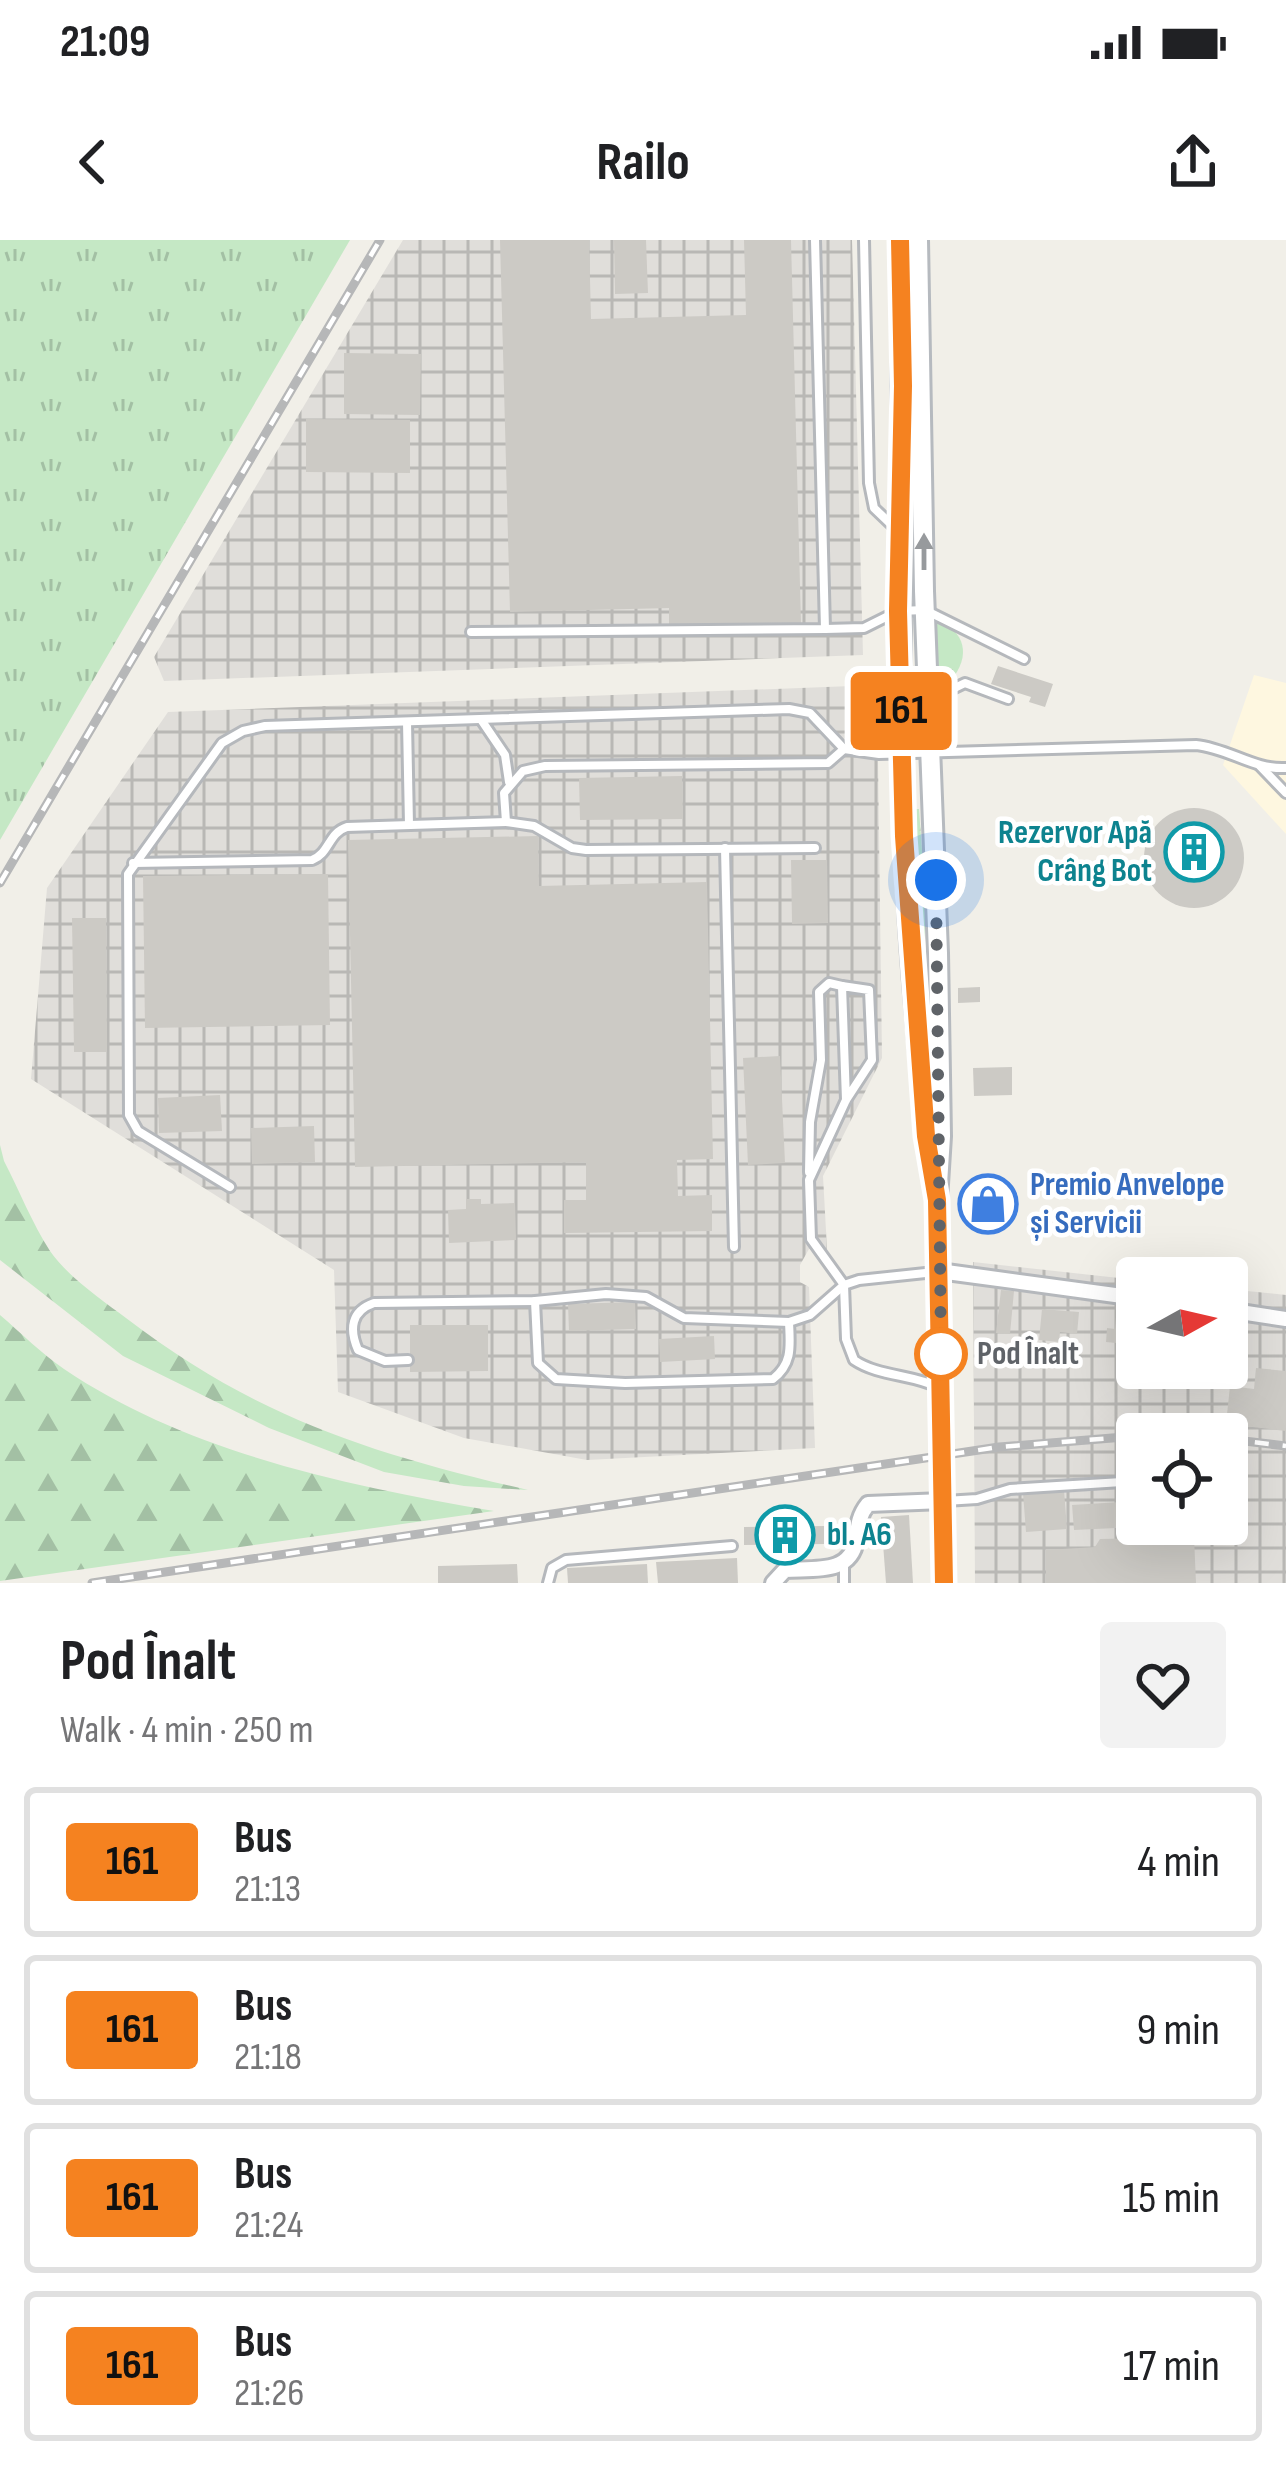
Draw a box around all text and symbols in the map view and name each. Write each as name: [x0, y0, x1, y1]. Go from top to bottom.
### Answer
text: 21:09: [60, 15, 150, 70]
icon: back: [60, 129, 126, 195]
icon: share: [1160, 129, 1226, 195]
text: Railo: [596, 130, 690, 195]
one-way arrow: [914, 532, 934, 570]
line badge: 161: [832, 672, 970, 750]
text: 161: [875, 685, 927, 736]
place label: Rezervor Apă Crâng Bot: [998, 813, 1152, 891]
building icon: Rezervor Apă Crâng Bot: [1163, 821, 1225, 883]
your location: [906, 850, 966, 910]
place label: Premio Anvelope și Servicii: [1030, 1165, 1225, 1243]
shop icon: Premio Anvelope și Servicii: [957, 1173, 1019, 1235]
north arrow: [1116, 1257, 1248, 1389]
map controls: [1116, 1257, 1248, 1545]
marker: Pod Înalt: [916, 1329, 966, 1379]
place label: Pod Înalt: [977, 1334, 1079, 1374]
button: locate: [1116, 1413, 1248, 1545]
building icon: bl. A6: [754, 1504, 816, 1566]
place label: bl. A6: [827, 1515, 892, 1555]
button: heart: [1100, 1622, 1226, 1748]
text: Pod Înalt: [60, 1628, 236, 1696]
text: Walk · 4 min · 250 m: [60, 1707, 314, 1754]
text: Bus: [234, 1811, 292, 1866]
text: 4 min: [1138, 1835, 1220, 1890]
text: 161: [106, 1836, 158, 1887]
text: 21:13: [234, 1866, 301, 1913]
text: Bus: [234, 1979, 292, 2034]
text: 9 min: [1136, 2003, 1220, 2058]
text: 161: [106, 2004, 158, 2055]
text: 21:18: [234, 2034, 302, 2081]
text: Bus: [234, 2147, 292, 2202]
text: 15 min: [1123, 2171, 1220, 2226]
text: 161: [106, 2172, 158, 2223]
text: 21:24: [234, 2202, 303, 2249]
text: Bus: [234, 2315, 292, 2370]
text: 17 min: [1123, 2339, 1220, 2394]
text: 161: [106, 2340, 158, 2391]
text: 21:26: [234, 2370, 304, 2417]

